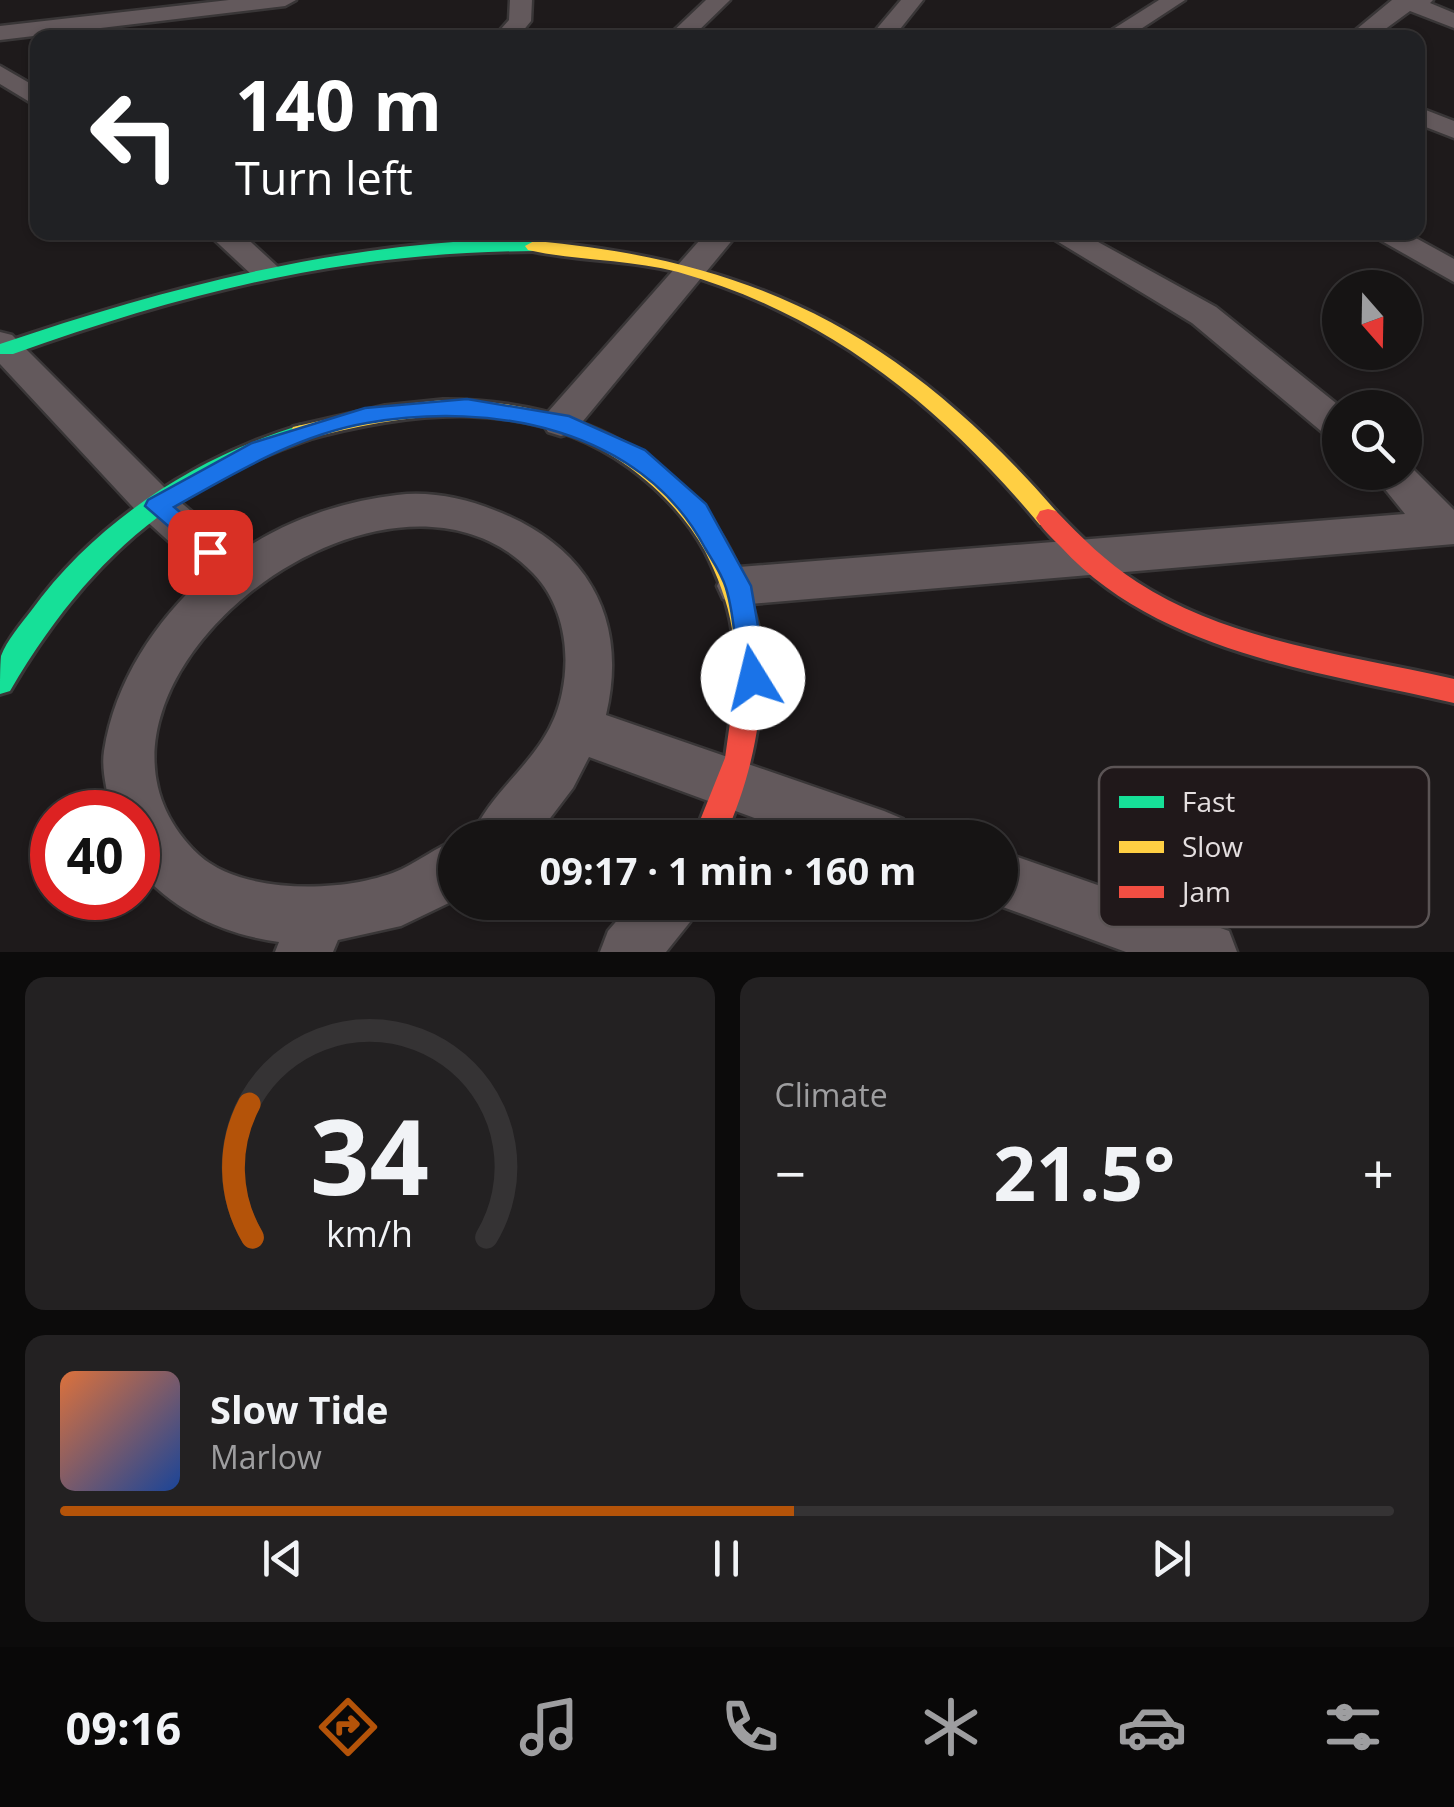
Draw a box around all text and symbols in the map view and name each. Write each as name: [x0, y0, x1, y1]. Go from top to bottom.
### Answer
text: 140 m: [235, 56, 442, 152]
icon: left: [70, 70, 200, 200]
text: Turn left: [235, 147, 413, 208]
north arrow: [1322, 270, 1422, 370]
map controls: [1322, 270, 1422, 490]
button: search: [1322, 390, 1422, 490]
pin: [168, 510, 253, 595]
icon: arrive: [183, 525, 238, 580]
position arrow: [701, 626, 805, 730]
legend: [1099, 767, 1429, 927]
text: Fast: [1182, 782, 1235, 820]
speed limit sign: 40: [30, 790, 160, 920]
text: Slow: [1182, 827, 1243, 865]
text: 09:17 · 1 min · 160 m: [540, 844, 916, 896]
text: Jam: [1179, 872, 1231, 910]
text: Climate: [775, 1073, 888, 1116]
text: 34: [310, 1084, 429, 1225]
text: 21.5°: [993, 1121, 1175, 1223]
text: −: [775, 1135, 806, 1210]
text: +: [1363, 1135, 1394, 1210]
text: km/h: [326, 1209, 413, 1257]
text: Slow Tide: [210, 1383, 389, 1435]
text: Marlow: [210, 1435, 322, 1478]
icon: previous: [255, 1531, 310, 1586]
icon: pause: [699, 1531, 754, 1586]
icon: next: [1144, 1531, 1199, 1586]
icon: directions: [313, 1692, 383, 1762]
icon: music: [514, 1692, 584, 1762]
icon: phone: [715, 1692, 785, 1762]
icon: climate: [916, 1692, 986, 1762]
icon: car: [1117, 1692, 1187, 1762]
icon: filters: [1318, 1692, 1388, 1762]
text: 09:16: [66, 1697, 181, 1758]

